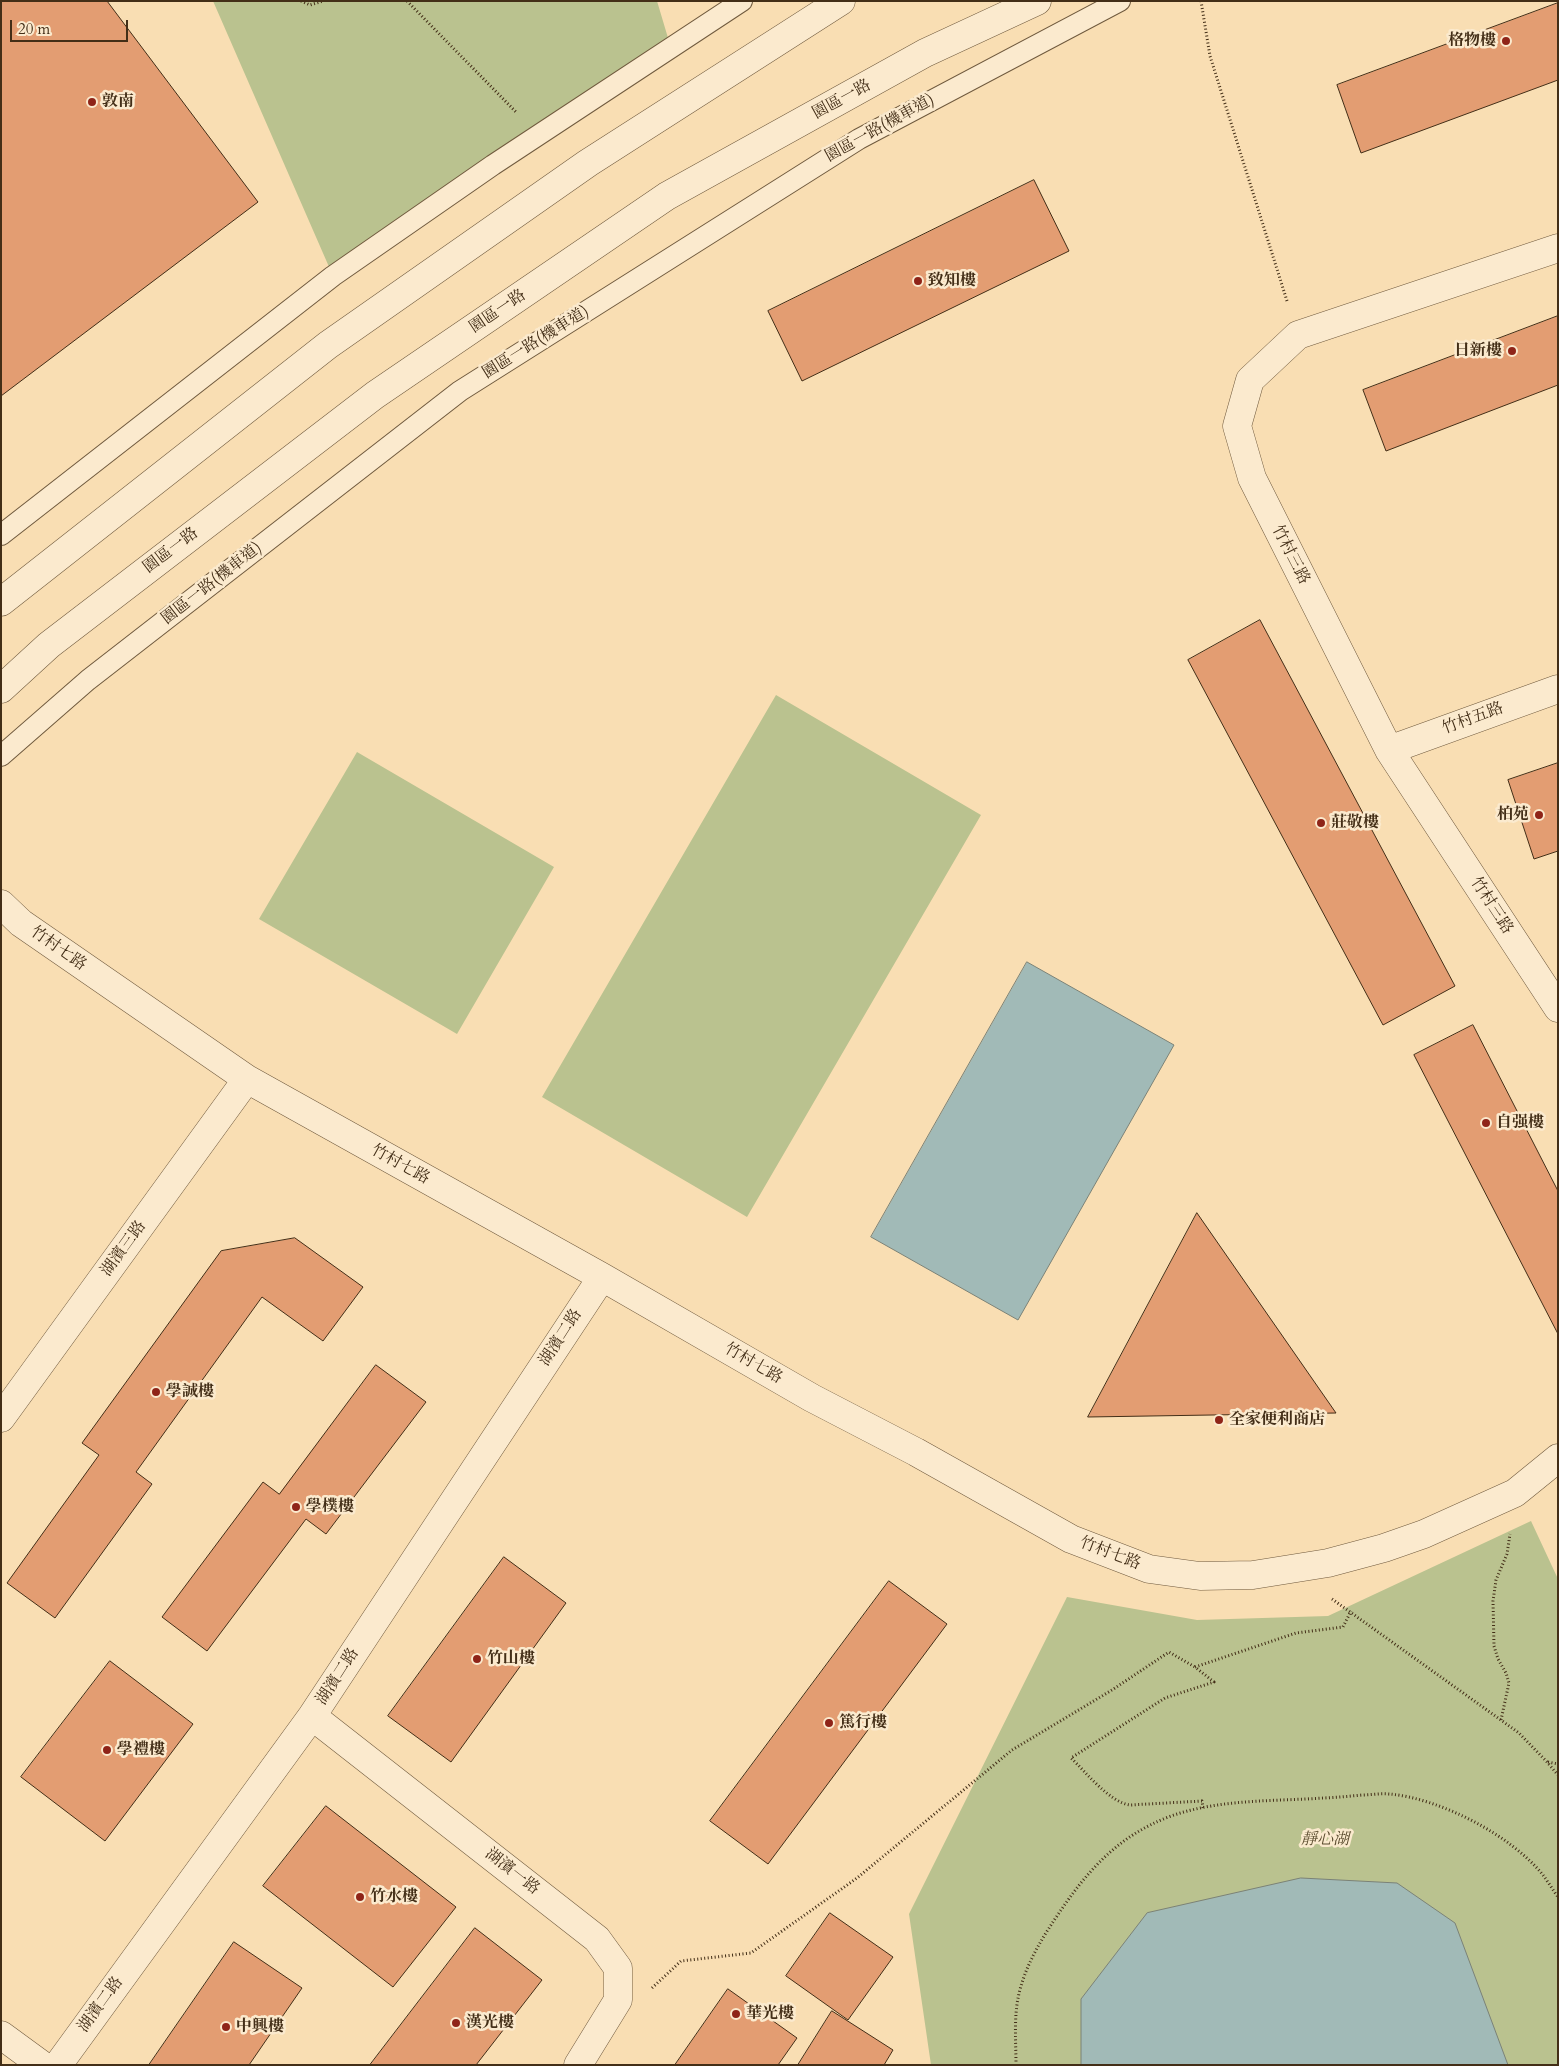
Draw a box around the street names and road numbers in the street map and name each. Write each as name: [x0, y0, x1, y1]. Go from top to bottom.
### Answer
street label: 園區一路: [809, 76, 875, 124]
street label: 園區一路(機車道): [822, 91, 938, 167]
street label: 園區一路: [466, 286, 530, 338]
street label: 園區一路(機車道): [479, 302, 593, 384]
street label: 竹村三路: [1267, 522, 1313, 588]
street label: 園區一路: [140, 524, 202, 578]
street label: 園區一路(機車道): [158, 539, 266, 629]
street label: 竹村五路: [1440, 699, 1506, 739]
street label: 竹村三路: [1466, 874, 1516, 938]
street label: 竹村七路: [26, 923, 90, 975]
street label: 竹村七路: [367, 1141, 433, 1189]
street label: 湖濱三路: [97, 1217, 151, 1281]
street label: 湖濱二路: [536, 1306, 586, 1370]
street label: 竹村七路: [720, 1340, 786, 1388]
street label: 竹村七路: [1077, 1534, 1143, 1574]
street label: 湖濱二路: [313, 1645, 363, 1709]
street label: 湖濱一路: [481, 1845, 543, 1899]
street label: 湖濱二路: [74, 1973, 128, 2037]

